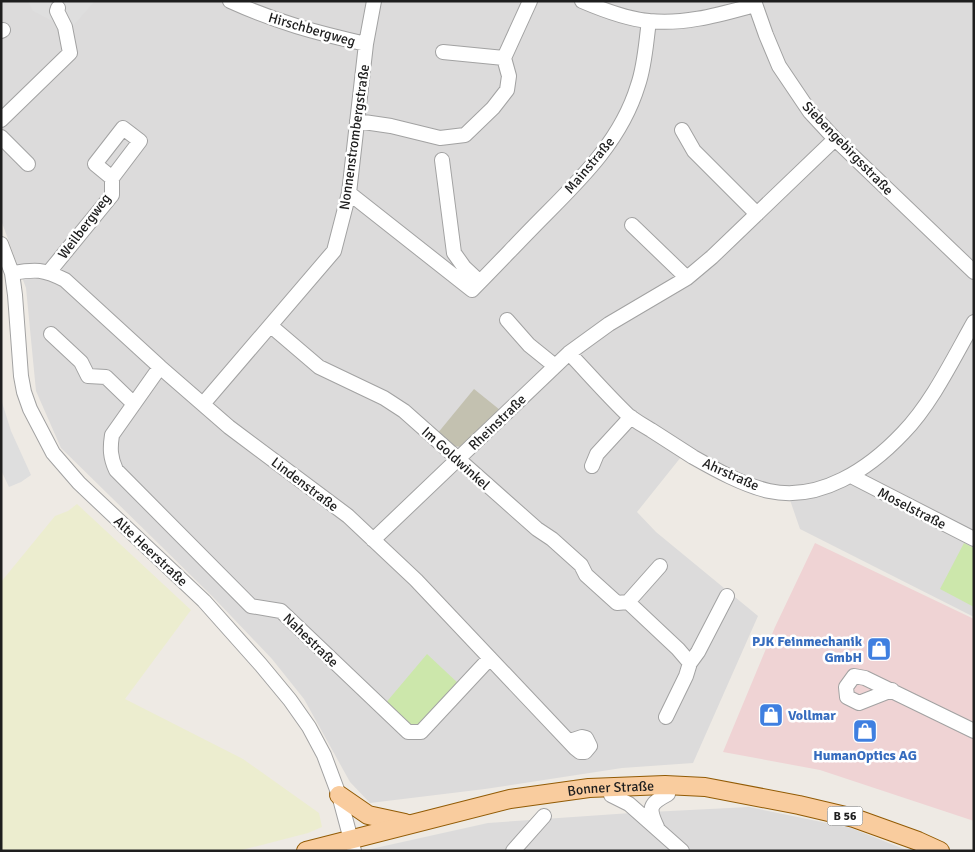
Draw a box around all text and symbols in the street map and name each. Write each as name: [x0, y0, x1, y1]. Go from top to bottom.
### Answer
street label: Hirschbergweg: [266, 9, 357, 50]
street label: Nonnenstrombergstraße: [336, 63, 373, 211]
street label: Siebengebirgsstraße: [799, 98, 897, 199]
street label: Mainstraße: [561, 133, 618, 197]
street label: Weilbergweg: [54, 190, 114, 262]
street label: Rheinstraße: [465, 391, 530, 454]
street label: Im Goldwinkel: [418, 423, 493, 493]
street label: Lindenstraße: [268, 454, 342, 515]
street label: Ahrstraße: [700, 454, 762, 494]
street label: Moselstraße: [875, 484, 949, 533]
street label: Alte Heerstraße: [110, 513, 191, 590]
street label: Nahestraße: [279, 610, 342, 671]
place label: PJK Feinmechanik GmbH: [752, 633, 863, 666]
shop icon: PJK Feinmechanik GmbH: [866, 636, 892, 662]
shop icon: Vollmar: [758, 702, 784, 728]
place label: Vollmar: [788, 707, 836, 724]
shop icon: HumanOptics AG: [852, 718, 878, 744]
place label: HumanOptics AG: [813, 747, 917, 764]
street label: Bonner Straße: [566, 777, 655, 800]
road number: B 56: [828, 806, 862, 826]

